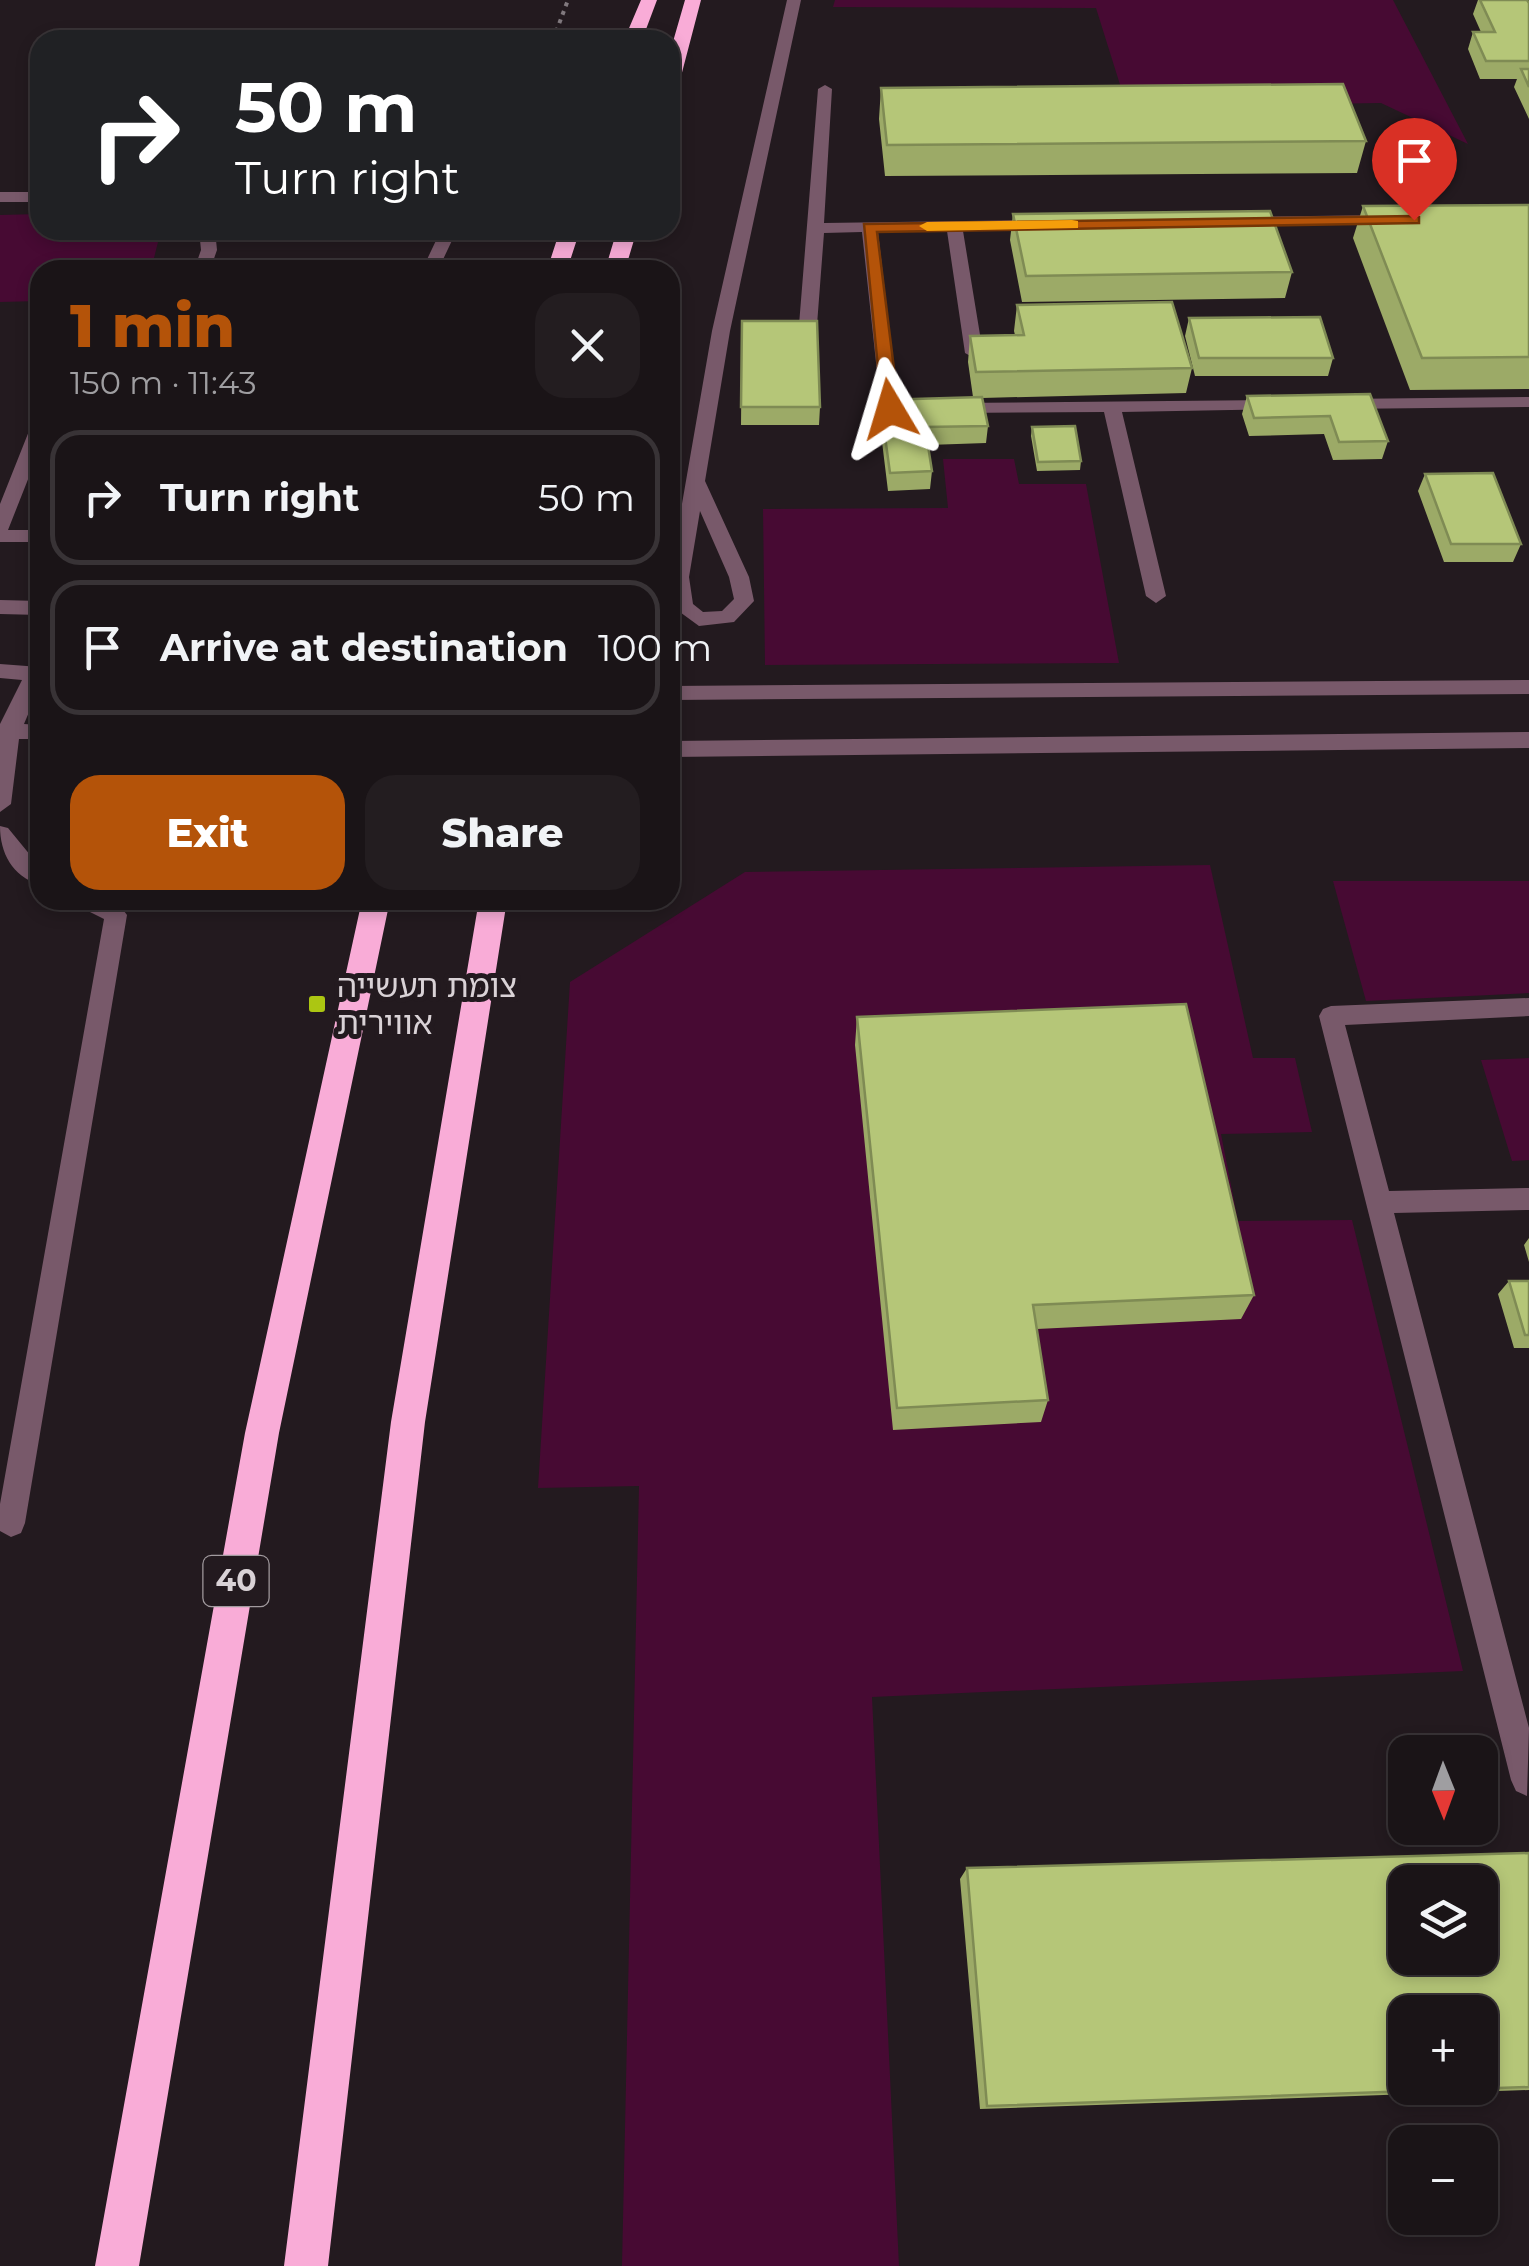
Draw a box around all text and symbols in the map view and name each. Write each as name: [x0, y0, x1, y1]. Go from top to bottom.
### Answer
text: 50 m: [235, 64, 417, 150]
icon: right: [70, 70, 200, 200]
pin: [1372, 118, 1457, 221]
icon: arrive: [1387, 133, 1442, 188]
text: Turn right: [235, 150, 460, 205]
text: 1 min: [70, 289, 235, 362]
button: close: [535, 293, 640, 398]
position arrow: [838, 357, 942, 461]
text: 150 m · 11:43: [70, 363, 257, 402]
icon: right: [75, 470, 130, 525]
text: Turn right: [160, 474, 359, 521]
text: 50 m: [538, 474, 635, 521]
icon: arrive: [75, 620, 130, 675]
text: Arrive at destination: [160, 624, 568, 671]
text: 100 m: [598, 624, 712, 671]
button: Exit: [70, 775, 345, 890]
button: Share: [365, 775, 640, 890]
place label: צומת תעשייה אווירית: [337, 966, 517, 1042]
marker: צומת תעשייה אווירית: [306, 993, 328, 1015]
road number: 40: [204, 1556, 268, 1606]
north arrow: [1388, 1735, 1498, 1845]
map controls: [1388, 1735, 1498, 2235]
button: layers: [1388, 1865, 1498, 1975]
button: +: [1388, 1995, 1498, 2105]
button: −: [1388, 2125, 1498, 2235]

